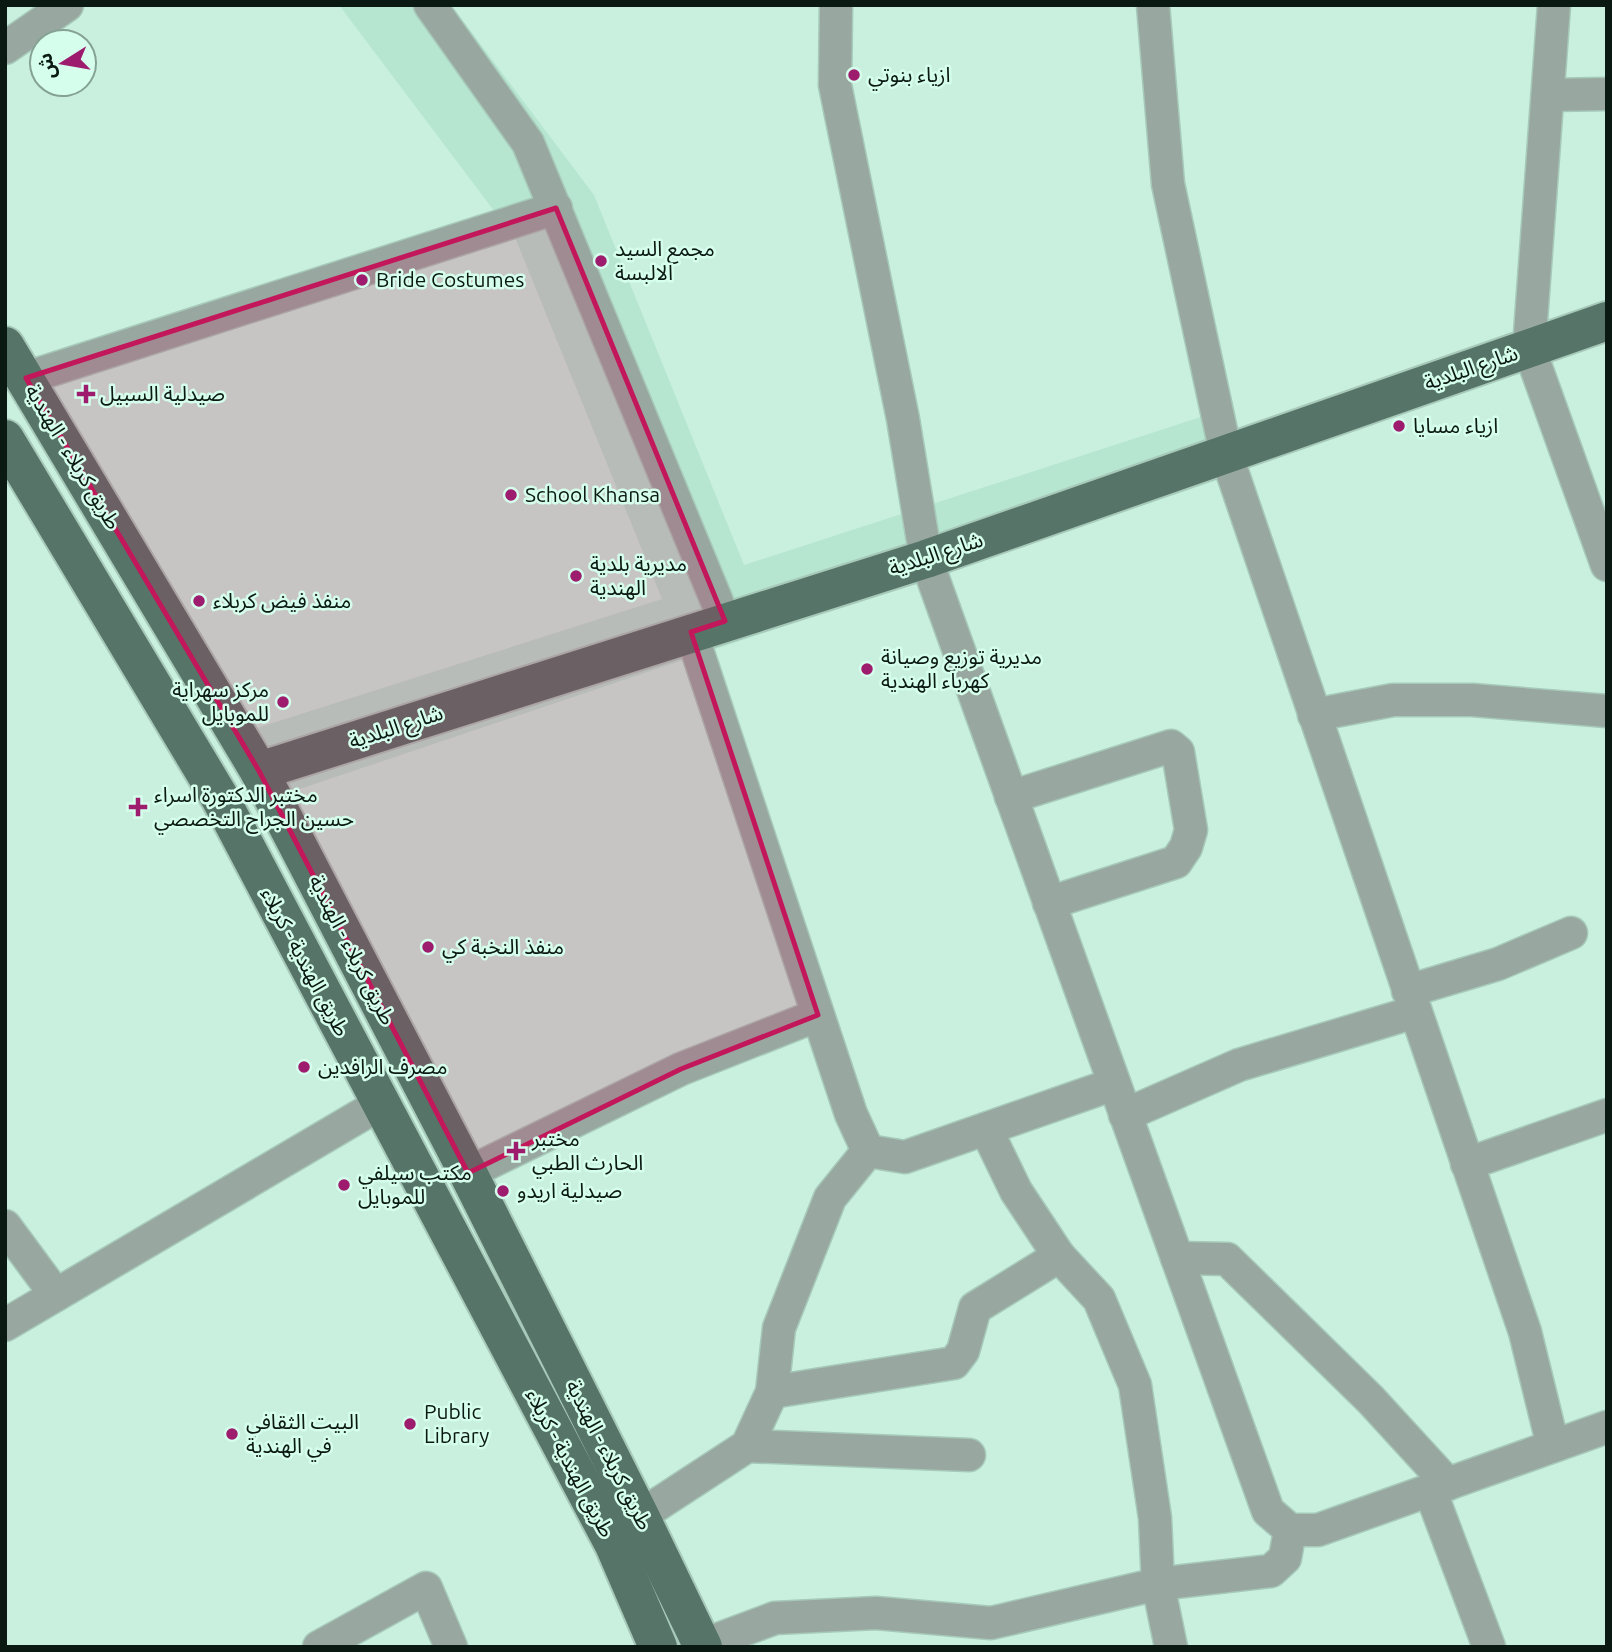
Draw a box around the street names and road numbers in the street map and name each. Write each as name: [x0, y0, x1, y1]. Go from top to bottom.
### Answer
street label: شارع البلدية: [1421, 340, 1522, 398]
street label: طريق كربلاء - الهندية: [19, 380, 127, 534]
street label: شارع البلدية: [886, 527, 987, 583]
street label: شارع البلدية: [346, 700, 447, 756]
street label: طريق كربلاء - الهندية: [303, 871, 401, 1029]
street label: طريق الهندية - كربلاء: [255, 883, 355, 1041]
street label: طريق كربلاء - الهندية: [560, 1376, 658, 1534]
street label: طريق الهندية - كربلاء: [520, 1384, 620, 1542]

